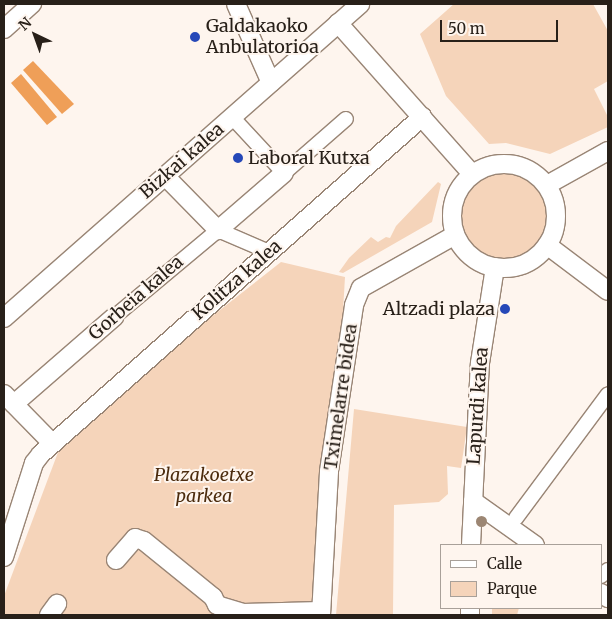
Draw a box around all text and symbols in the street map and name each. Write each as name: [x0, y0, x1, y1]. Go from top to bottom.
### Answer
north arrow: [10, 10, 60, 60]
scale bar: [442, 10, 560, 42]
text: N: [15, 13, 35, 34]
place label: Galdakaoko Anbulatorioa: [206, 16, 319, 58]
text: 50 m: [448, 19, 485, 38]
marker: Galdakaoko Anbulatorioa: [188, 30, 202, 44]
street label: Bizkai kalea: [135, 119, 229, 203]
place label: Laboral Kutxa: [248, 147, 370, 169]
marker: Laboral Kutxa: [232, 152, 244, 164]
street label: Kolitza kalea: [188, 235, 286, 325]
street label: Gorbeia kalea: [84, 251, 188, 345]
place label: Altzadi plaza: [383, 298, 495, 320]
marker: Altzadi plaza: [499, 303, 511, 315]
street label: Tximelarre bidea: [320, 322, 362, 472]
street label: Lapurdi kalea: [463, 346, 493, 466]
park label: Plazakoetxe parkea: [154, 465, 254, 508]
legend: [440, 544, 602, 609]
text: Calle: [487, 554, 522, 573]
text: Parque: [487, 579, 537, 598]

